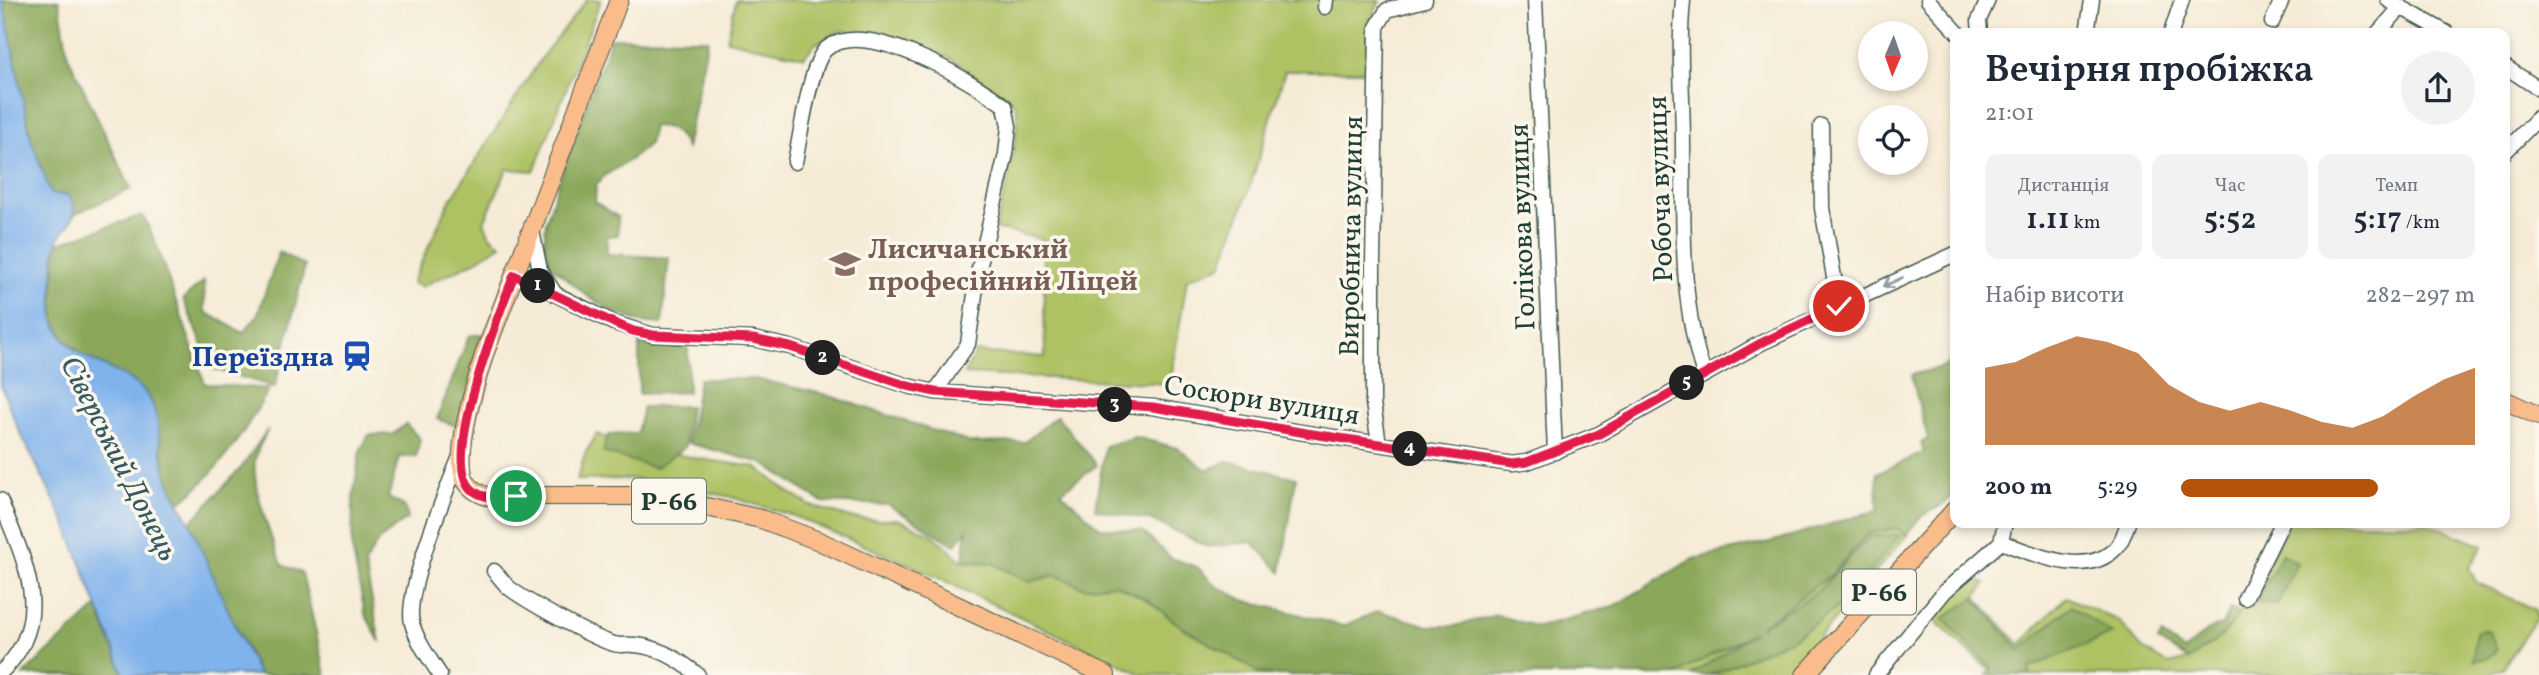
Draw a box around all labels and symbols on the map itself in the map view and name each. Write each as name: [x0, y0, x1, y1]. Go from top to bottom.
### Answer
north arrow: [1858, 21, 1928, 91]
street label: Робоча вулиця: [1639, 95, 1684, 283]
street label: Виробнича вулиця: [1331, 115, 1374, 357]
street label: Голікова вулиця: [1500, 123, 1547, 331]
place label: Лисичанський професійний Ліцей: [868, 231, 1138, 302]
school or university icon: Лисичанський професійний Ліцей: [828, 247, 862, 281]
pin: 1: [520, 268, 556, 304]
pin: [1809, 276, 1869, 336]
one-way arrow: [1883, 276, 1904, 289]
place label: Переїздна: [192, 339, 334, 378]
station icon: Переїздна: [340, 339, 374, 373]
pin: 2: [806, 340, 840, 376]
water label: Сіверський Донець: [49, 349, 188, 568]
pin: 5: [1670, 366, 1704, 400]
street label: Сосюри вулиця: [1161, 367, 1362, 436]
pin: 3: [1098, 388, 1132, 422]
pin: 4: [1392, 432, 1428, 466]
pin: [486, 466, 546, 526]
road number: Р-66: [632, 478, 706, 524]
road number: Р-66: [1842, 570, 1916, 614]

